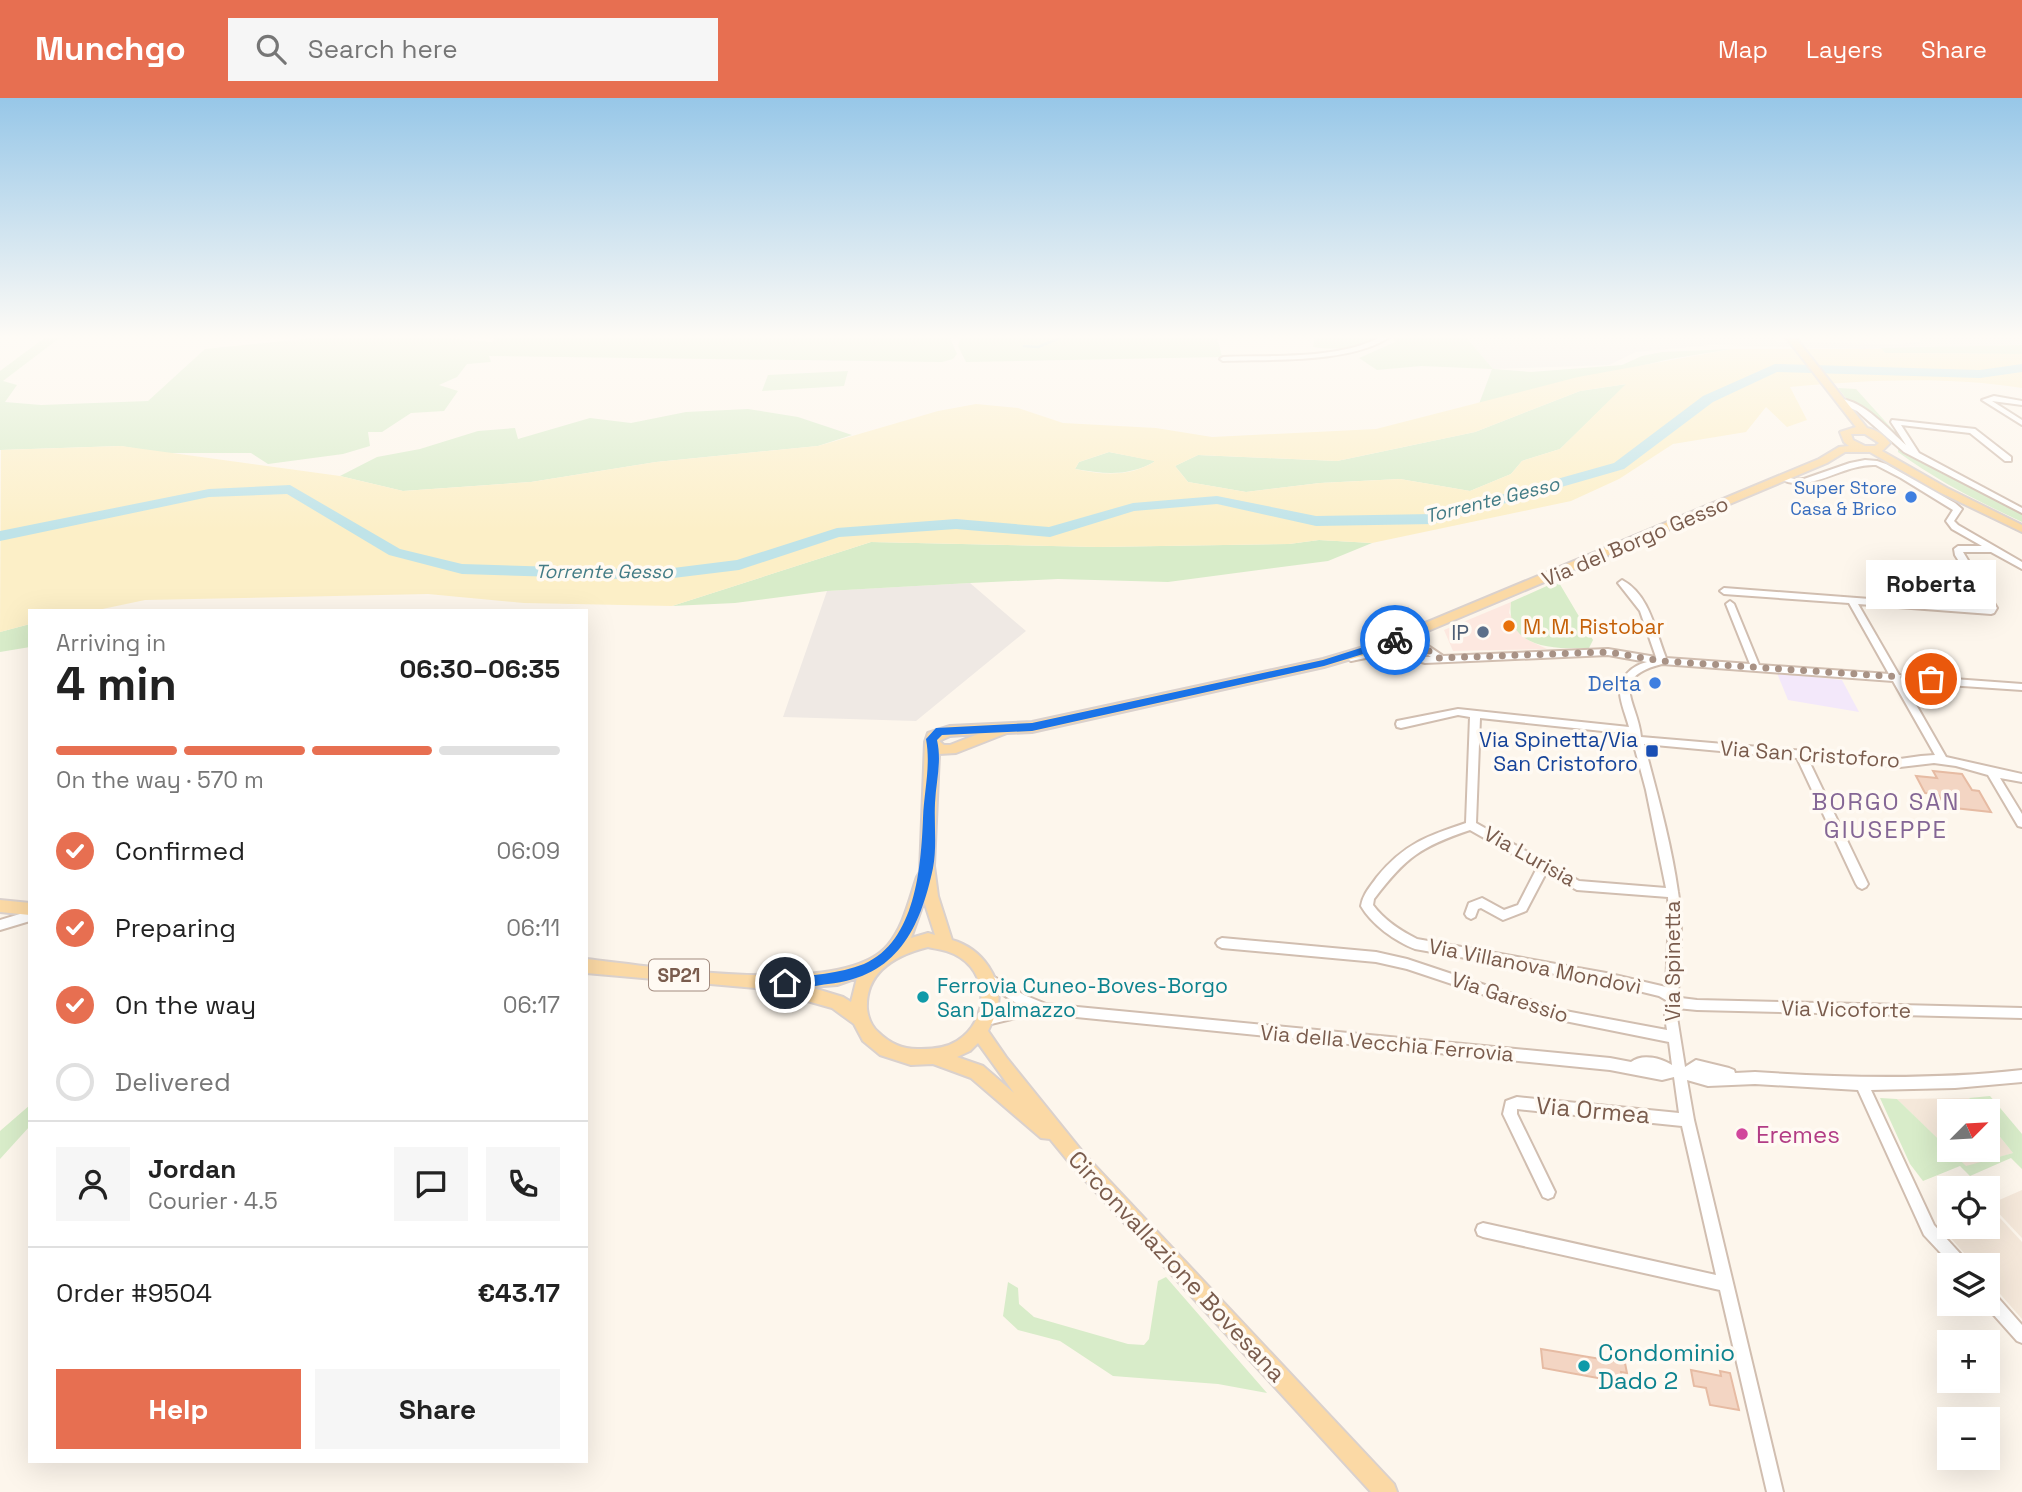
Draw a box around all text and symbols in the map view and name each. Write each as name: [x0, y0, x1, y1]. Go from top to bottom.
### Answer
search box: [228, 18, 718, 81]
text: Munchgo: [35, 28, 186, 70]
icon: search: [252, 30, 290, 68]
text: Search here: [308, 32, 458, 66]
text: Map: [1718, 34, 1768, 65]
text: Layers: [1806, 34, 1883, 65]
text: Share: [1921, 34, 1987, 65]
water label: Torrente Gesso: [1422, 471, 1563, 529]
place label: Super Store Casa & Brico: [1790, 476, 1897, 520]
marker: Super Store Casa & Brico: [1903, 489, 1919, 505]
street label: Via del Borgo Gesso: [1538, 490, 1732, 592]
water label: Torrente Gesso: [535, 559, 674, 584]
callout: Roberta: [1866, 560, 1996, 609]
text: Roberta: [1886, 569, 1976, 599]
courier: [1360, 605, 1430, 675]
place label: M. M. Ristobar: [1523, 613, 1664, 640]
marker: M. M. Ristobar: [1501, 618, 1517, 634]
place label: IP: [1451, 619, 1469, 646]
icon: bike: [1376, 621, 1414, 659]
marker: IP: [1475, 624, 1491, 640]
text: Arriving in: [56, 628, 166, 658]
pin: [1901, 649, 1961, 709]
text: 06:30–06:35: [399, 652, 560, 686]
text: 4 min: [56, 655, 177, 713]
icon: bag: [1912, 660, 1950, 698]
place label: Delta: [1588, 670, 1641, 697]
marker: Delta: [1647, 675, 1663, 691]
place label: Via Spinetta/Via San Cristoforo: [1479, 726, 1638, 777]
street label: Via San Cristoforo: [1719, 734, 1901, 774]
marker: Via Spinetta/Via San Cristoforo: [1644, 743, 1660, 759]
text: On the way · 570 m: [56, 765, 264, 795]
district label: BORGO SAN GIUSEPPE: [1812, 786, 1960, 845]
street label: Via Lurisia: [1479, 820, 1581, 892]
icon: check: [56, 832, 94, 870]
text: Confirmed: [115, 834, 245, 868]
text: 06:09: [497, 836, 560, 866]
street label: Via Spinetta: [1659, 901, 1686, 1021]
icon: check: [56, 909, 94, 947]
text: Preparing: [115, 911, 236, 945]
text: 06:11: [506, 913, 560, 943]
street label: Via Villanova Mondovì: [1426, 932, 1644, 1000]
pin: [755, 953, 815, 1013]
road number: SP21: [649, 960, 709, 990]
icon: home: [766, 964, 804, 1002]
street label: Via Garessio: [1448, 965, 1572, 1029]
place label: Ferrovia Cuneo-Boves-Borgo San Dalmazzo: [937, 972, 1228, 1023]
icon: check: [56, 986, 94, 1024]
text: On the way: [115, 988, 256, 1022]
marker: Ferrovia Cuneo-Boves-Borgo San Dalmazzo: [915, 989, 931, 1005]
text: 06:17: [503, 990, 560, 1020]
street label: Via Vicoforte: [1781, 994, 1911, 1024]
street label: Via della Vecchia Ferrovia: [1259, 1018, 1515, 1068]
text: Delivered: [115, 1065, 231, 1099]
street label: Via Ormea: [1535, 1090, 1652, 1130]
north arrow: [1937, 1099, 2000, 1162]
map controls: [1937, 1099, 2000, 1470]
place label: Eremes: [1756, 1119, 1840, 1150]
marker: Eremes: [1734, 1126, 1750, 1142]
street label: Circonvallazione Bovesana: [1062, 1144, 1293, 1388]
button: person: [56, 1147, 130, 1221]
button: chat: [394, 1147, 468, 1221]
button: phone: [486, 1147, 560, 1221]
text: Jordan: [148, 1152, 236, 1186]
button: locate: [1937, 1176, 2000, 1239]
text: Courier · 4.5: [148, 1186, 278, 1216]
button: layers: [1937, 1253, 2000, 1316]
text: Order #9504: [56, 1276, 212, 1310]
text: €43.17: [477, 1276, 560, 1310]
button: +: [1937, 1330, 2000, 1393]
place label: Condominio Dado 2: [1598, 1337, 1735, 1396]
marker: Condominio Dado 2: [1576, 1358, 1592, 1374]
button: Help: [56, 1369, 301, 1449]
button: Share: [315, 1369, 560, 1449]
button: −: [1937, 1407, 2000, 1470]

